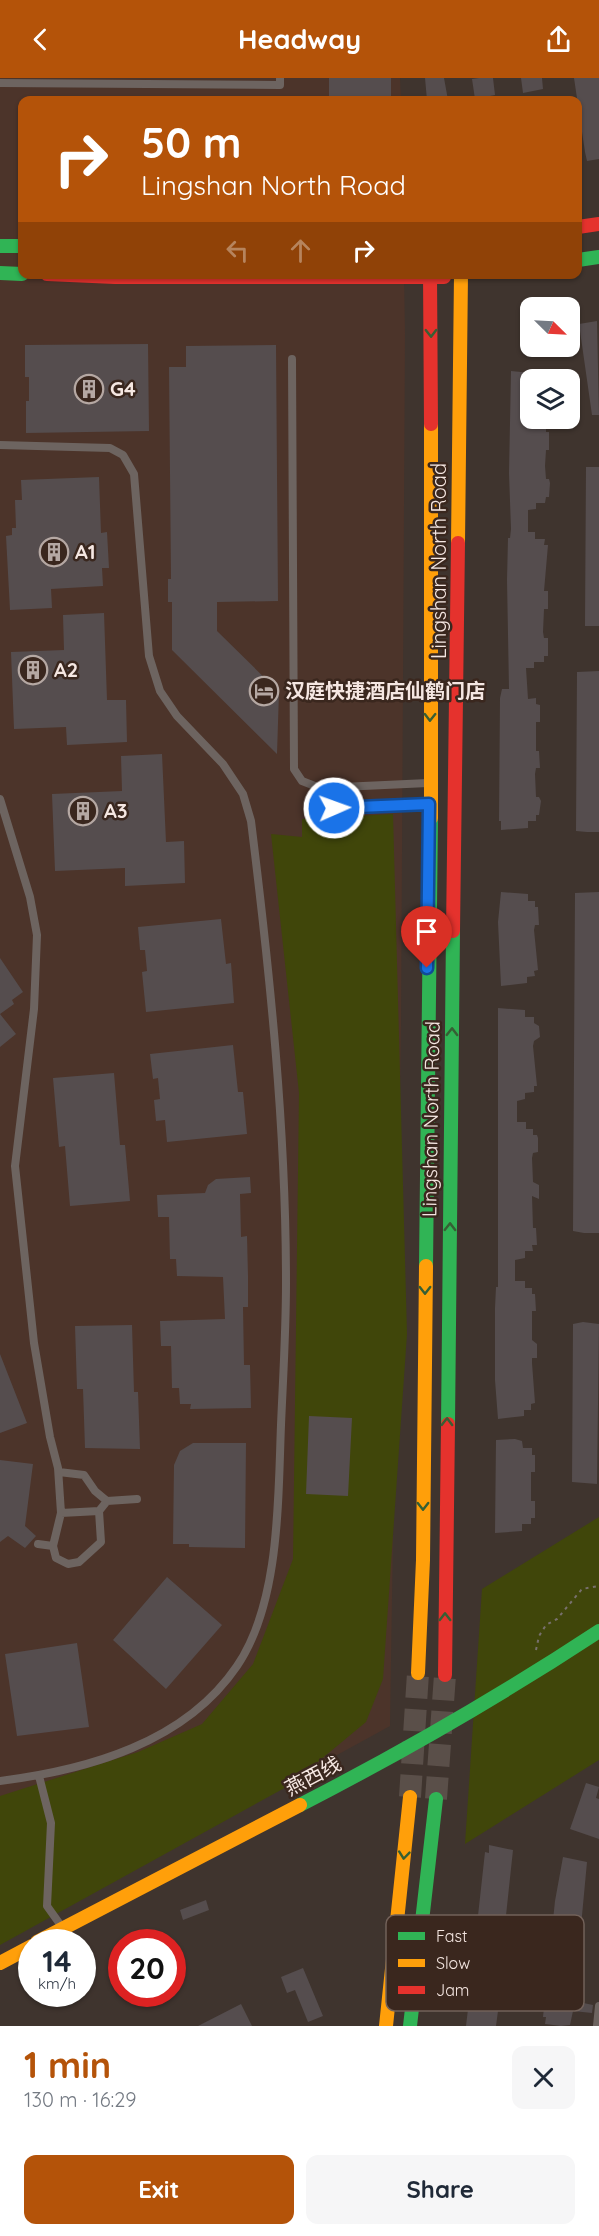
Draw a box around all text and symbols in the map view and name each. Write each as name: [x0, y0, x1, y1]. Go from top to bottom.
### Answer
text: Headway: [238, 22, 361, 56]
icon: back: [24, 23, 57, 56]
icon: share: [542, 23, 575, 56]
text: 50 m: [141, 116, 241, 169]
icon: right: [42, 120, 120, 198]
text: Lingshan North Road: [141, 168, 406, 202]
icon: left: [221, 234, 254, 267]
icon: ahead: [284, 234, 317, 267]
icon: right: [347, 234, 380, 267]
north arrow: [520, 297, 580, 357]
map controls: [520, 297, 580, 429]
one-way arrow: [425, 328, 437, 337]
button: layers: [520, 369, 580, 429]
building icon: G4: [73, 373, 105, 405]
place label: G4: [110, 376, 136, 401]
street label: Lingshan North Road: [426, 463, 451, 659]
building icon: A1: [38, 536, 70, 568]
place label: A1: [75, 539, 96, 564]
building icon: A2: [17, 654, 49, 686]
place label: A2: [54, 657, 78, 682]
hotel icon: 汉庭快捷酒店仙鹤门店: [248, 675, 280, 707]
place label: 汉庭快捷酒店仙鹤门店: [285, 678, 485, 703]
one-way arrow: [424, 712, 437, 721]
position arrow: [302, 776, 366, 840]
building icon: A3: [67, 795, 99, 827]
place label: A3: [104, 798, 128, 823]
pin: [401, 906, 452, 968]
icon: arrive: [410, 915, 443, 948]
street label: Lingshan North Road: [416, 1021, 445, 1217]
one-way arrow: [446, 1027, 458, 1036]
one-way arrow: [444, 1222, 456, 1231]
one-way arrow: [419, 1285, 431, 1294]
one-way arrow: [441, 1417, 453, 1426]
one-way arrow: [417, 1501, 429, 1510]
one-way arrow: [439, 1612, 451, 1621]
street label: 燕西线: [280, 1750, 345, 1801]
one-way arrow: [398, 1851, 411, 1860]
legend: [386, 1915, 584, 2011]
text: Fast: [436, 1926, 467, 1946]
speed limit sign: 20: [108, 1929, 186, 2007]
text: 14: [42, 1942, 72, 1980]
text: Slow: [436, 1953, 470, 1973]
text: km/h: [38, 1974, 76, 1993]
text: Jam: [436, 1980, 469, 2000]
text: 1 min: [24, 2042, 111, 2087]
button: close: [512, 2046, 575, 2109]
text: 130 m · 16:29: [24, 2087, 136, 2112]
button: Exit: [24, 2155, 294, 2224]
button: Share: [306, 2155, 575, 2224]

